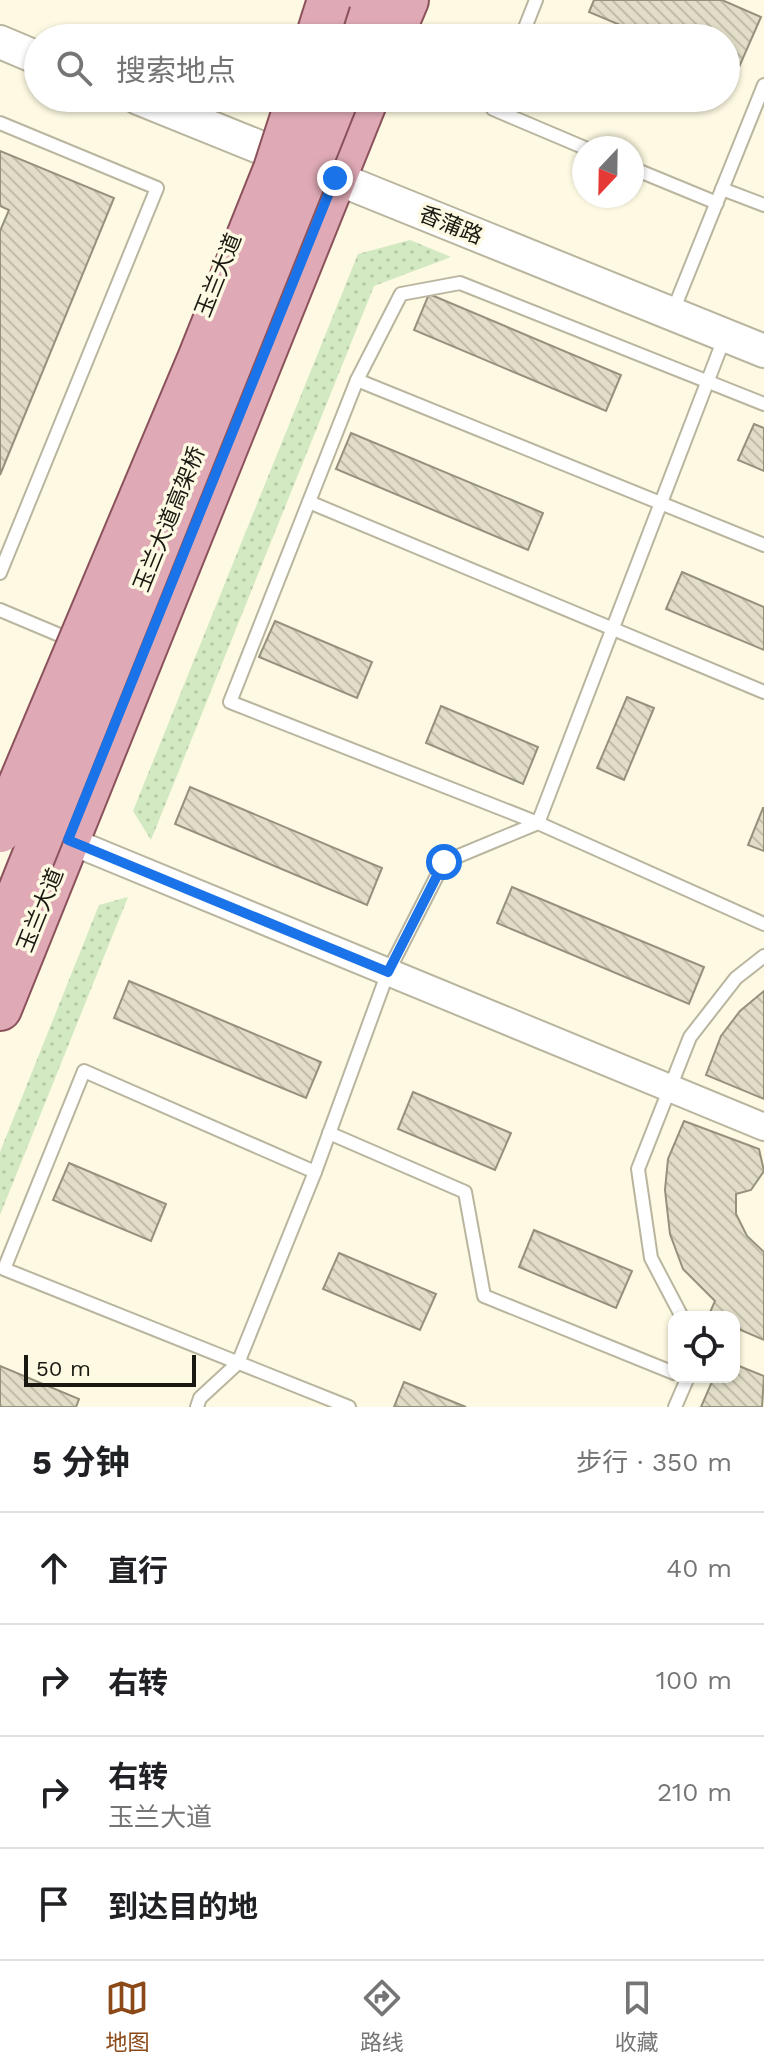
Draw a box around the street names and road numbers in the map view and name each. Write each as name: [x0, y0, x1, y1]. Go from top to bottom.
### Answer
street label: 香蒲路: [416, 201, 486, 249]
street label: 玉兰大道: [190, 230, 246, 320]
street label: 玉兰大道高架桥: [129, 443, 209, 595]
street label: 玉兰大道: [12, 865, 68, 955]

